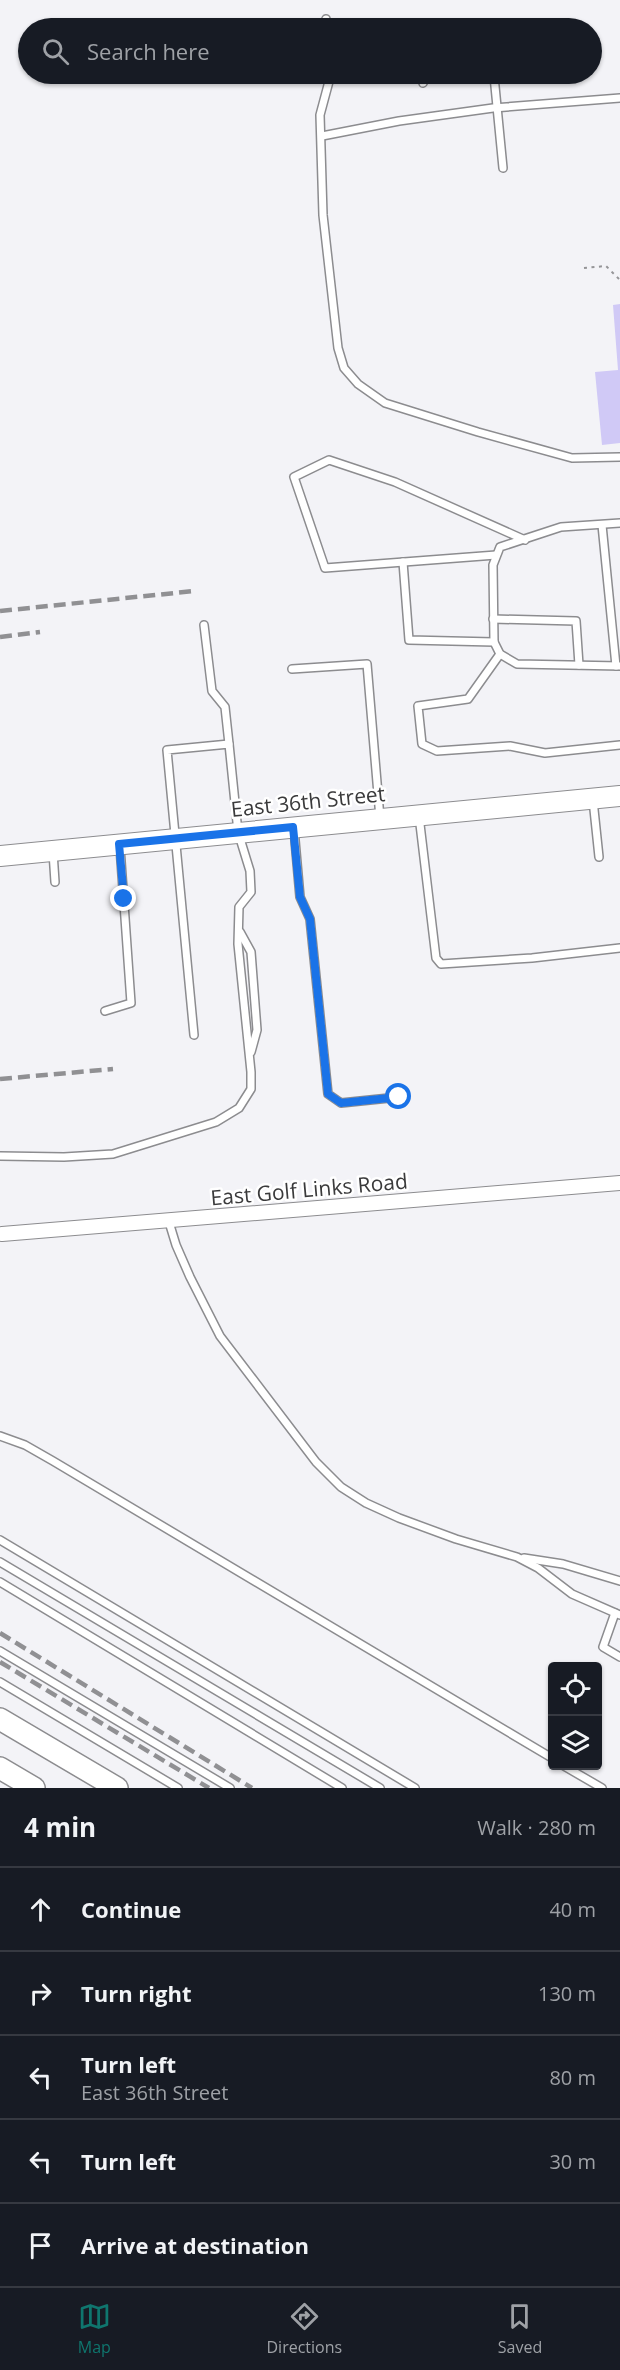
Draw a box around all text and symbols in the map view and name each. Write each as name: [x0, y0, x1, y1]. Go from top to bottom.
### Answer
search box: [18, 18, 602, 84]
icon: search: [39, 35, 72, 68]
text: Search here: [87, 36, 210, 66]
street label: East 36th Street: [230, 779, 386, 823]
route end: [110, 885, 136, 911]
route start: [385, 1083, 411, 1109]
street label: East Golf Links Road: [209, 1166, 409, 1212]
map controls: [548, 1662, 602, 1770]
button: locate: [548, 1662, 602, 1716]
button: layers: [548, 1716, 602, 1770]
text: 4 min: [24, 1809, 96, 1845]
text: Walk · 280 m: [477, 1814, 596, 1841]
icon: ahead: [24, 1893, 57, 1926]
text: Continue: [81, 1894, 181, 1924]
text: 40 m: [549, 1896, 596, 1923]
icon: right: [24, 1977, 57, 2010]
text: Turn right: [81, 1978, 192, 2008]
text: 130 m: [538, 1980, 596, 2007]
text: Turn left: [81, 2049, 176, 2079]
icon: left: [24, 2061, 57, 2094]
text: 80 m: [549, 2064, 596, 2091]
text: East 36th Street: [81, 2079, 228, 2106]
icon: left: [24, 2145, 57, 2178]
text: Turn left: [81, 2146, 176, 2176]
text: 30 m: [549, 2148, 596, 2175]
icon: arrive: [24, 2229, 57, 2262]
text: Arrive at destination: [81, 2230, 309, 2260]
tab: Map: [78, 2300, 111, 2358]
tab: Directions: [266, 2300, 342, 2358]
tab: Saved: [498, 2300, 542, 2358]

